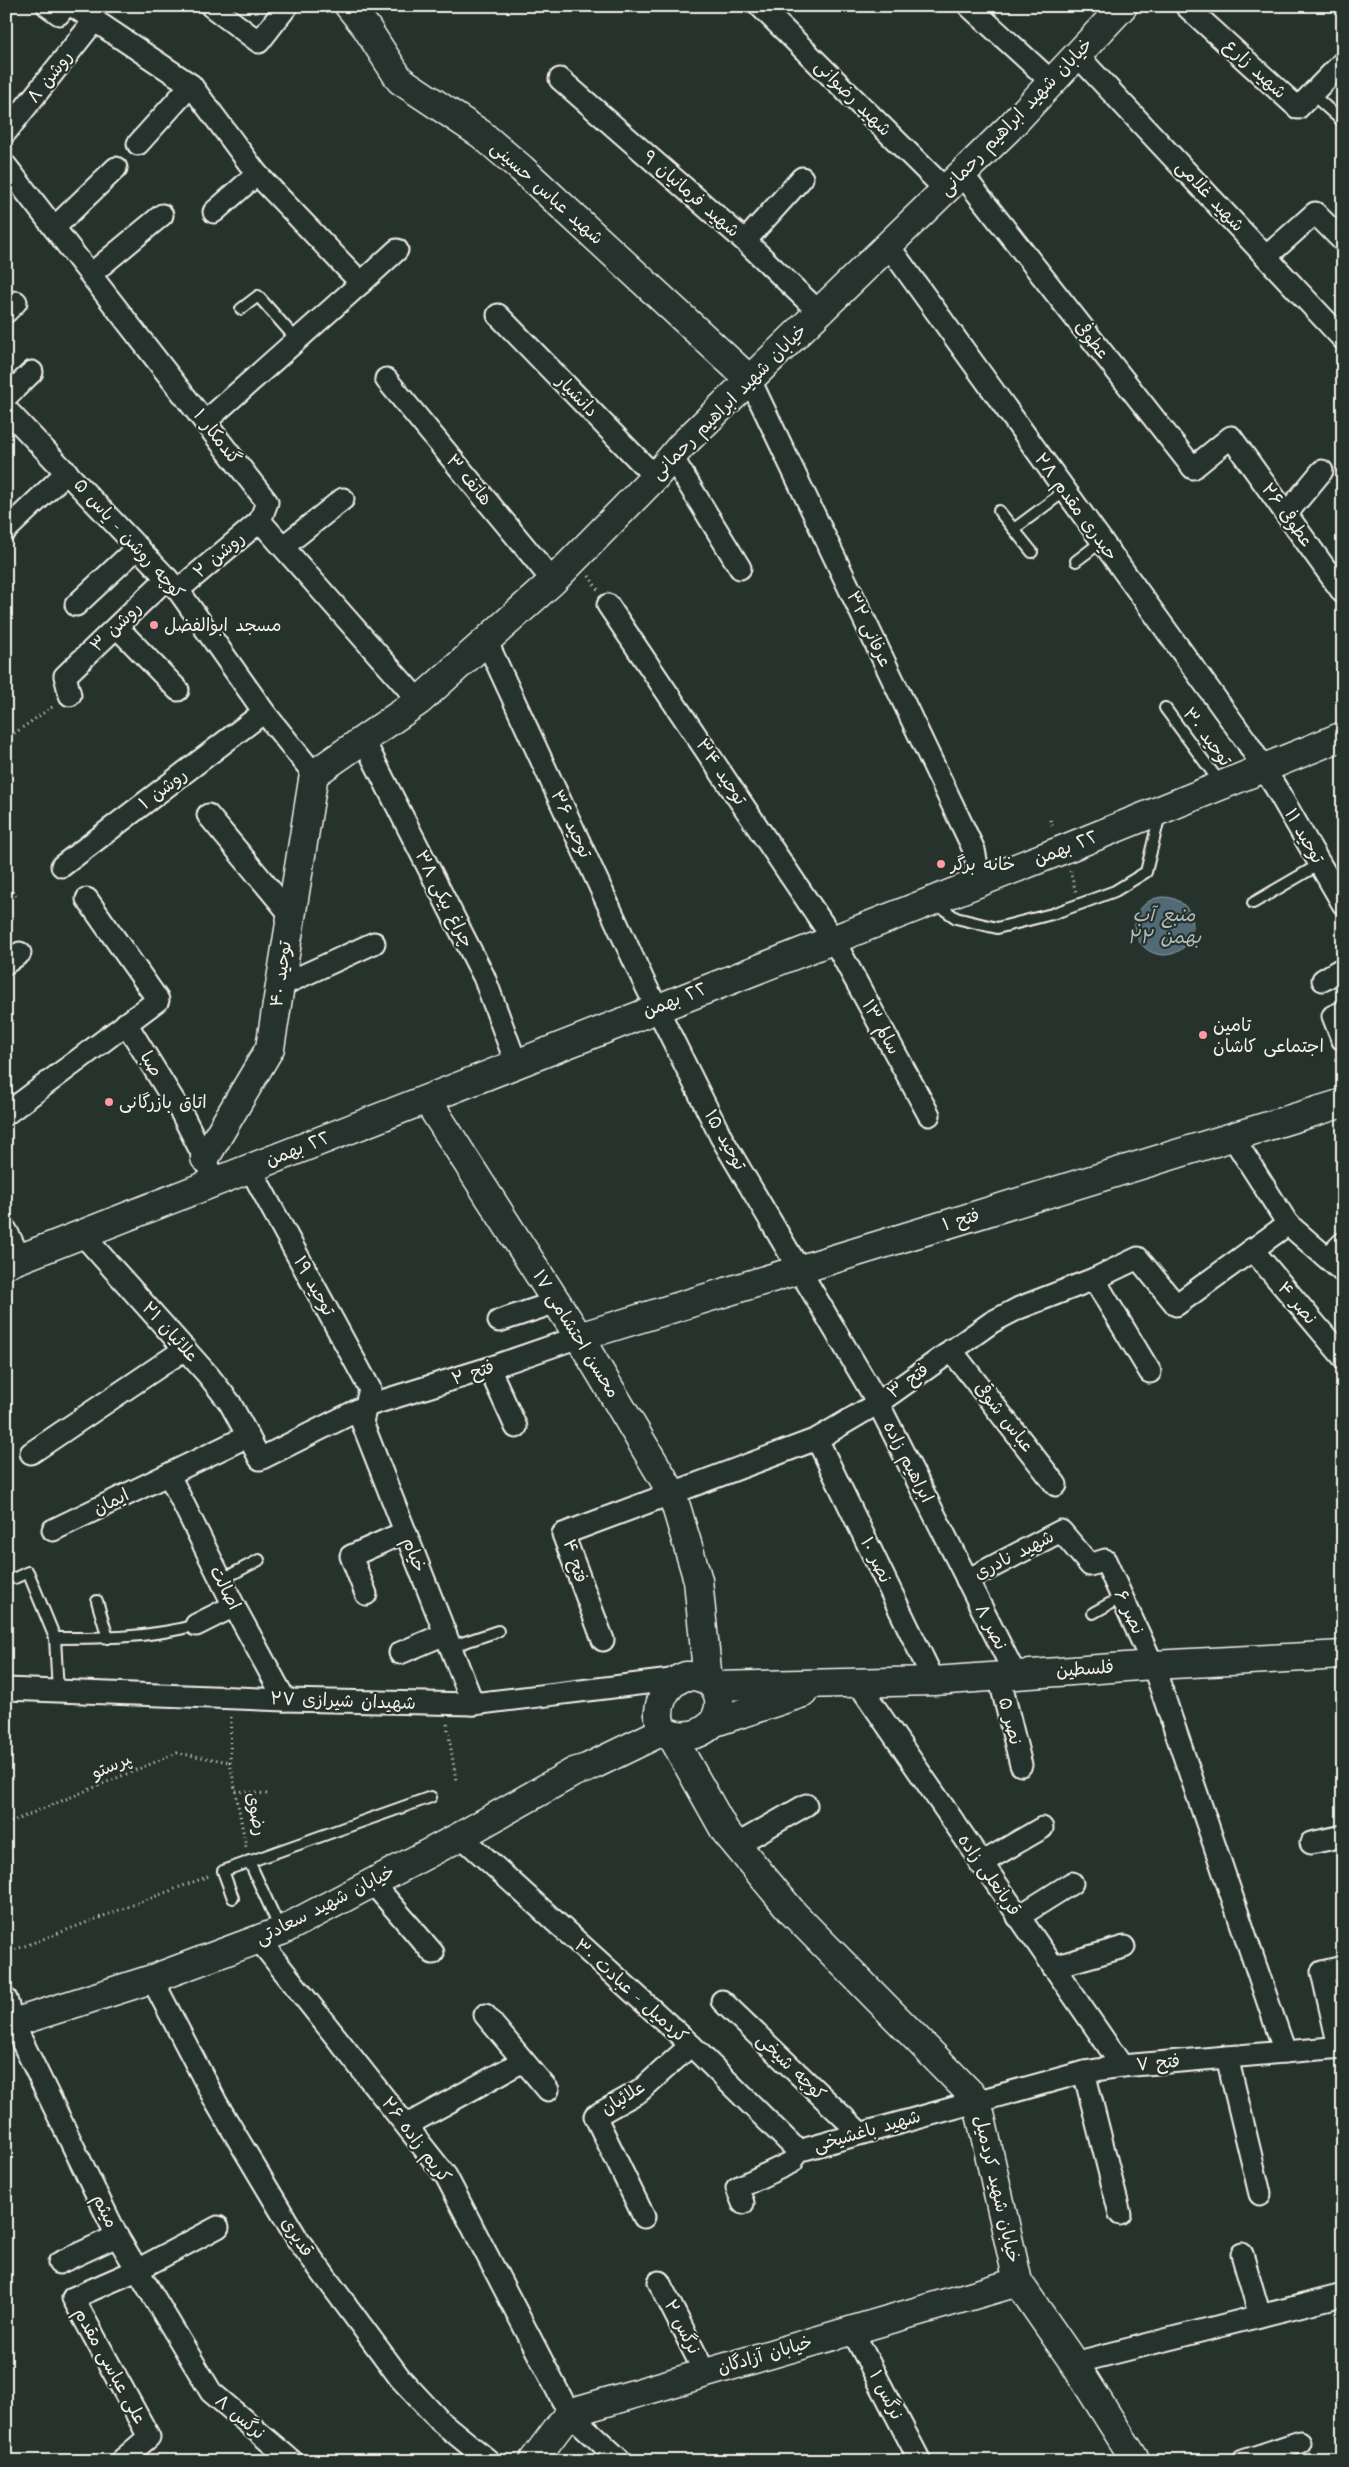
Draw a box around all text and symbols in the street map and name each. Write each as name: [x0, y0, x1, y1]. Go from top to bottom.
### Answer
street label: خیابان شهید ابراهیم رحمانی: [934, 32, 1099, 202]
street label: شهید زارع: [1218, 33, 1292, 105]
street label: روشن ۸: [21, 45, 79, 109]
street label: شهید رضوانی: [809, 54, 897, 142]
street label: شهید عباس حسینی: [485, 135, 609, 251]
street label: شهید فرمانیان ۹: [637, 145, 745, 243]
street label: شهید غلامی: [1170, 155, 1250, 237]
street label: عطوفی: [1069, 315, 1115, 365]
street label: خیابان شهید ابراهیم رحمانی: [645, 318, 813, 486]
street label: دانشیار: [550, 368, 604, 423]
street label: گندمکار ۱: [187, 404, 247, 470]
street label: حیدری مقدم ۲۸: [1028, 448, 1124, 567]
street label: هاتف ۳: [440, 449, 498, 511]
street label: کوچه روشن - یاس ۵: [68, 473, 190, 605]
street label: عطوفی ۲۶: [1255, 478, 1319, 552]
street label: روشن ۲: [188, 526, 250, 584]
street label: عرفانی ۳۲: [840, 587, 898, 671]
street label: روشن ۳: [85, 596, 147, 658]
place label: مسجد ابوالفضل: [164, 613, 281, 638]
marker: مسجد ابوالفضل: [148, 619, 160, 631]
street label: توحید ۳۰: [1177, 702, 1238, 772]
street label: توحید ۳۴: [690, 734, 753, 811]
street label: روشن ۱: [134, 763, 192, 815]
street label: توحید ۳۶: [544, 786, 598, 863]
street label: توحید ۱۱: [1278, 804, 1330, 869]
street label: ٢٢ بهمن: [1030, 824, 1102, 872]
street label: چراغ بیکی ۳۸: [409, 846, 479, 952]
place label: خانه برگر: [949, 852, 1015, 877]
marker: خانه برگر: [935, 858, 947, 870]
water label: منبع آب ۲۲ بهمن: [1127, 902, 1202, 951]
street label: توحید ۴۰: [264, 939, 298, 1009]
street label: ٢٢ بهمن: [639, 976, 711, 1024]
street label: سالم ۱۳: [855, 995, 906, 1060]
place label: تامین اجتماعی کاشان: [1213, 1013, 1324, 1059]
marker: تامین اجتماعی کاشان: [1197, 1029, 1209, 1041]
street label: صبا: [134, 1047, 168, 1081]
place label: اتاق بازرگانی: [119, 1090, 207, 1115]
marker: اتاق بازرگانی: [103, 1096, 115, 1108]
street label: توحید ۱۵: [698, 1105, 752, 1176]
street label: ٢٢ بهمن: [262, 1125, 334, 1173]
street label: فتح ۱: [939, 1203, 983, 1237]
street label: توحید ۱۹: [287, 1252, 341, 1321]
street label: محسن احتشامی ۱۷: [526, 1265, 626, 1403]
street label: نصر ۴: [1272, 1276, 1322, 1330]
street label: علائیان ۲۱: [136, 1296, 204, 1368]
street label: فتح ۲: [448, 1354, 498, 1392]
street label: فتح ۳: [882, 1357, 934, 1405]
street label: عباس شوقی: [968, 1376, 1040, 1458]
street label: ابراهیم زاده: [876, 1417, 939, 1508]
street label: ایمان: [89, 1483, 133, 1521]
street label: شهید نادری: [970, 1524, 1058, 1586]
street label: نصر ۱۰: [854, 1533, 898, 1587]
street label: خیام: [395, 1534, 432, 1577]
street label: فتح ۴: [557, 1536, 593, 1586]
street label: اصالت: [203, 1562, 247, 1614]
street label: نصر ۶: [1108, 1586, 1150, 1638]
street label: نصر ۸: [969, 1600, 1013, 1654]
street label: فلسطین: [1055, 1655, 1115, 1683]
street label: شهیدان شیرازی ۲۷: [270, 1686, 416, 1716]
street label: نصر ۵: [992, 1695, 1028, 1747]
street label: ‍‍‍‍‍پرستو: [87, 1746, 135, 1786]
street label: رضوی: [240, 1790, 272, 1838]
street label: قربانعلی زاده: [952, 1829, 1026, 1921]
street label: خیابان شهید سعادتی: [251, 1859, 399, 1951]
street label: کردمیل - عبادت ۳۰: [569, 1933, 694, 2049]
street label: کوچه شیخی: [751, 2028, 831, 2107]
street label: فتح ۷: [1135, 2049, 1181, 2077]
street label: علائیان: [596, 2075, 650, 2121]
street label: کریم زاده ۲۶: [375, 2092, 457, 2189]
street label: شهید باغشیخی: [810, 2104, 924, 2158]
street label: خیابان شهید کردمیل: [968, 2113, 1026, 2265]
street label: میثم: [85, 2190, 124, 2233]
street label: قدیری: [275, 2212, 319, 2262]
street label: نرگس ۲: [658, 2295, 706, 2359]
street label: علی عباسی مقدم: [67, 2303, 152, 2429]
street label: خیابان آزادگان: [715, 2330, 815, 2380]
street label: نرگس ۱: [863, 2366, 909, 2424]
street label: نرگس ۸: [210, 2389, 270, 2445]

